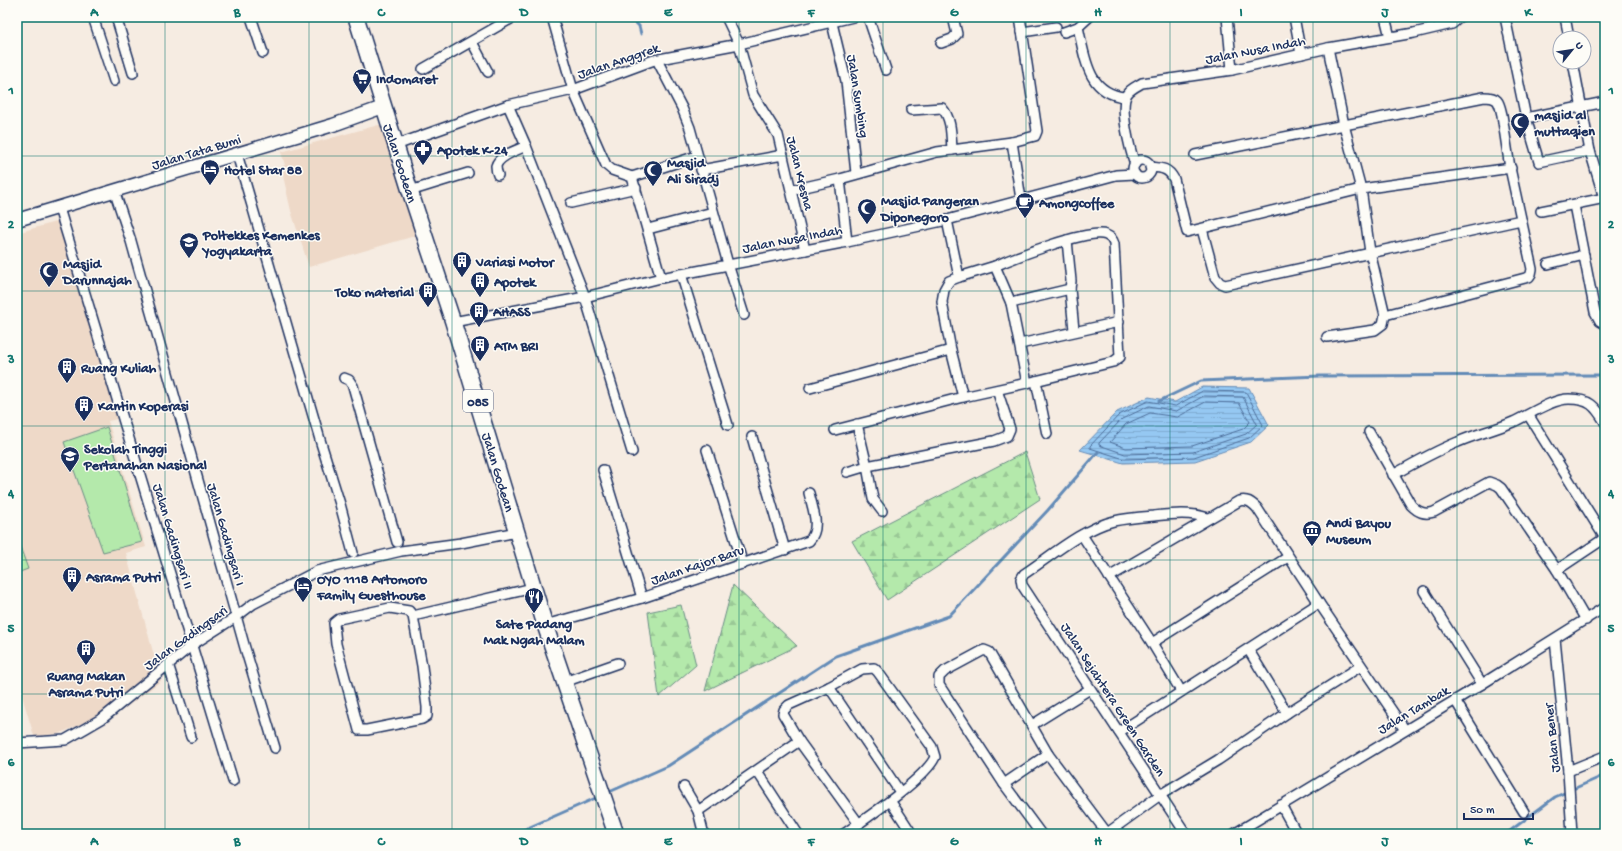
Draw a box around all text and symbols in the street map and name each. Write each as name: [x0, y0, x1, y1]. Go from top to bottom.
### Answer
text: A: [89, 6, 99, 21]
text: B: [233, 6, 242, 21]
text: C: [376, 6, 386, 21]
text: D: [519, 6, 529, 21]
text: E: [664, 6, 673, 21]
text: F: [807, 6, 816, 21]
text: G: [950, 6, 959, 21]
text: H: [1094, 6, 1102, 21]
text: I: [1239, 6, 1243, 21]
text: J: [1381, 6, 1390, 21]
text: K: [1523, 6, 1533, 21]
north arrow: [1552, 30, 1592, 70]
street label: Jalan Nusa Indah: [1204, 33, 1307, 69]
street label: Jalan Anggrek: [576, 40, 664, 84]
text: U: [1572, 40, 1586, 52]
street label: Jalan Sumbing: [842, 54, 872, 139]
supermarket icon: Indomaret: [351, 67, 373, 95]
place label: Indomaret: [376, 72, 438, 89]
text: 1: [7, 84, 14, 99]
text: 1: [1607, 84, 1614, 99]
place label: masjid al muttaqien: [1534, 108, 1595, 141]
mosque icon: masjid al muttaqien: [1509, 111, 1531, 139]
street label: Jalan Godean: [378, 122, 419, 206]
street label: Jalan Tata Bumi: [150, 132, 244, 175]
street label: Jalan Kresna: [781, 135, 816, 213]
pharmacy icon: Apotek K-24: [412, 138, 434, 166]
place label: Apotek K-24: [436, 143, 508, 160]
place label: Masjid Ali Siradj: [666, 156, 719, 189]
hotel icon: Hotel Star 88: [199, 158, 221, 186]
mosque icon: Masjid Ali Siradj: [642, 159, 664, 187]
place label: Hotel Star 88: [224, 163, 303, 180]
cafe icon: Amongcoffee: [1014, 191, 1036, 219]
place label: Masjid Pangeran Diponegoro: [879, 194, 979, 227]
place label: Amongcoffee: [1038, 196, 1115, 213]
mosque icon: Masjid Pangeran Diponegoro: [856, 197, 878, 225]
text: 2: [8, 218, 15, 233]
text: 2: [1608, 218, 1615, 233]
street label: Jalan Nusa Indah: [741, 222, 844, 258]
place label: Poltekkes Kemenkes Yogyakarta: [201, 228, 320, 261]
school or university icon: Poltekkes Kemenkes Yogyakarta: [178, 231, 200, 259]
building icon: Variasi Motor: [451, 250, 473, 278]
place label: Variasi Motor: [475, 255, 556, 272]
place label: Masjid Darunnajah: [61, 257, 132, 290]
mosque icon: Masjid Darunnajah: [38, 260, 60, 288]
building icon: Apotek: [469, 270, 491, 298]
place label: Apotek: [493, 275, 537, 292]
building icon: Toko material: [417, 280, 439, 308]
place label: Toko material: [334, 285, 414, 302]
building icon: AHASS: [468, 300, 490, 328]
place label: AHASS: [492, 305, 531, 322]
building icon: ATM BRI: [469, 334, 491, 362]
place label: ATM BRI: [493, 339, 539, 356]
text: 3: [7, 353, 15, 368]
text: 3: [1607, 353, 1615, 368]
building icon: Ruang Kuliah: [56, 356, 78, 384]
place label: Ruang Kuliah: [80, 361, 157, 378]
road number: 085: [463, 390, 493, 412]
building icon: Kantin Koperasi: [73, 394, 95, 422]
place label: Kantin Koperasi: [97, 399, 189, 416]
street label: Jalan Godean: [476, 431, 517, 515]
place label: Sekolah Tinggi Pertanahan Nasional: [83, 442, 207, 475]
school or university icon: Sekolah Tinggi Pertanahan Nasional: [59, 445, 81, 473]
street label: Jalan Gadingsari I: [202, 481, 247, 588]
street label: Jalan Gadingsari II: [147, 482, 196, 592]
text: 4: [7, 487, 15, 502]
text: 4: [1607, 487, 1615, 502]
place label: Andi Bayou Museum: [1325, 516, 1392, 549]
museum icon: Andi Bayou Museum: [1301, 519, 1323, 547]
street label: Jalan Kajor Baru: [649, 542, 747, 590]
building icon: Asrama Putri: [61, 565, 83, 593]
place label: Asrama Putri: [85, 570, 161, 587]
place label: OYO 1118 Artomoro Family Guesthouse: [316, 572, 428, 605]
hotel icon: OYO 1118 Artomoro Family Guesthouse: [292, 575, 314, 603]
restaurant icon: Sate Padang Mak Ngah Malam: [523, 586, 545, 614]
street label: Jalan Gadingsari: [141, 603, 232, 675]
place label: Sate Padang Mak Ngah Malam: [483, 617, 585, 650]
street label: Jalan Sejahtera Green Garden: [1056, 620, 1168, 781]
text: 5: [8, 622, 15, 637]
text: 5: [1608, 622, 1615, 637]
building icon: Ruang Makan Asrama Putri: [75, 638, 97, 666]
place label: Ruang Makan Asrama Putri: [46, 669, 125, 702]
street label: Jalan Tambak: [1375, 682, 1455, 739]
street label: Jalan Bener: [1541, 701, 1566, 773]
text: 6: [8, 756, 15, 771]
text: 6: [1608, 756, 1615, 771]
scale bar: [1464, 795, 1533, 821]
text: 50 m: [1470, 804, 1495, 818]
text: A: [89, 835, 99, 850]
text: B: [233, 835, 242, 850]
text: C: [376, 835, 386, 850]
text: D: [519, 835, 529, 850]
text: E: [664, 835, 673, 850]
text: F: [807, 835, 816, 850]
text: G: [950, 835, 959, 850]
text: H: [1094, 835, 1102, 850]
text: I: [1239, 835, 1243, 850]
text: J: [1381, 835, 1390, 850]
text: K: [1523, 835, 1533, 850]

